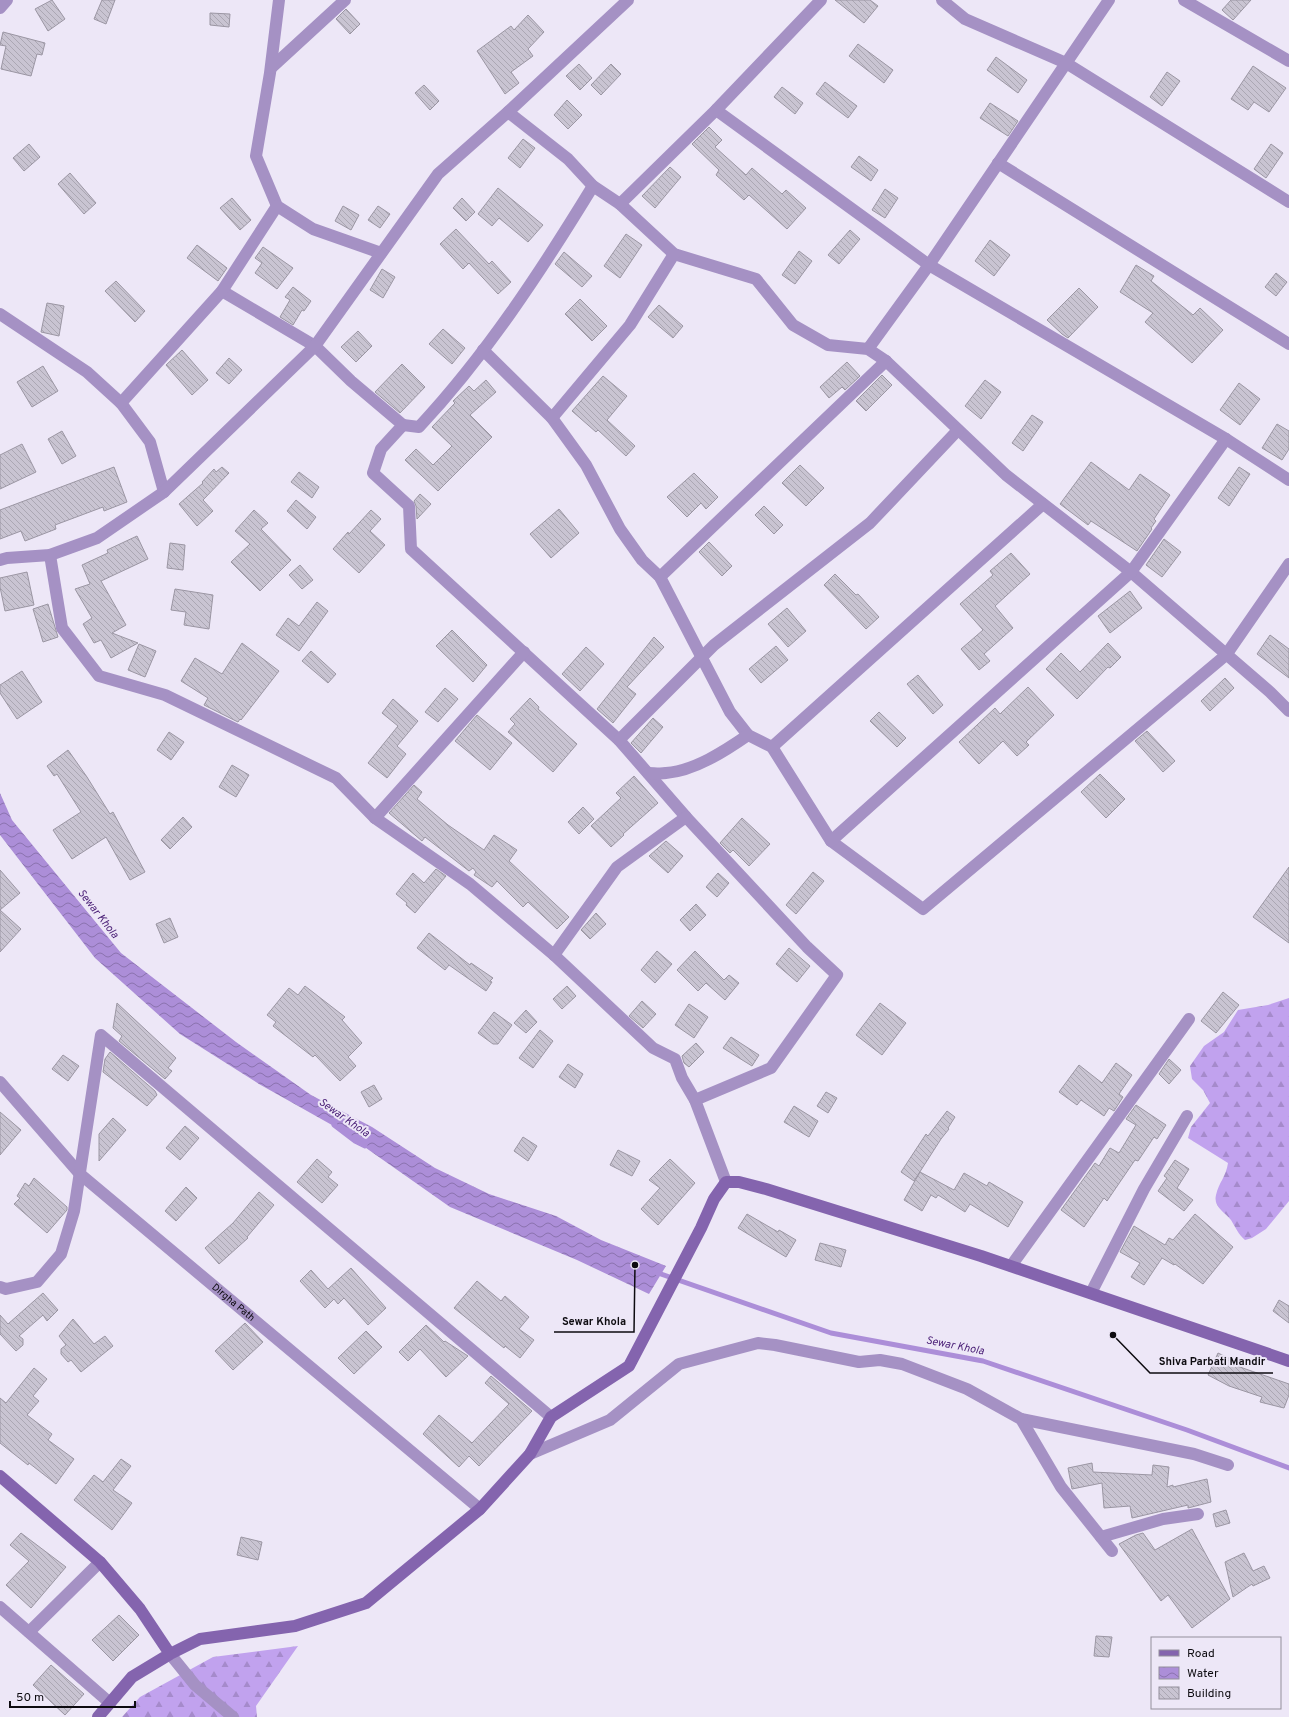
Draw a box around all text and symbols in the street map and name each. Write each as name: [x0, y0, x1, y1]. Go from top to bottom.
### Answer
water label: Sewar Khola: [74, 887, 122, 942]
water label: Sewar Khola: [316, 1095, 372, 1141]
street label: Dirgha Path: [209, 1281, 258, 1324]
callout: Sewar Khola: [554, 1309, 634, 1332]
text: Sewar Khola: [562, 1315, 626, 1329]
water label: Sewar Khola: [925, 1334, 986, 1359]
callout: Shiva Parbati Mandir: [1150, 1350, 1273, 1373]
text: Shiva Parbati Mandir: [1159, 1355, 1266, 1369]
legend: [1151, 1637, 1281, 1709]
text: Road: [1187, 1646, 1215, 1662]
text: Water: [1187, 1666, 1219, 1682]
scale bar: [10, 1683, 135, 1709]
text: Building: [1187, 1686, 1231, 1702]
text: 50 m: [16, 1690, 44, 1706]

